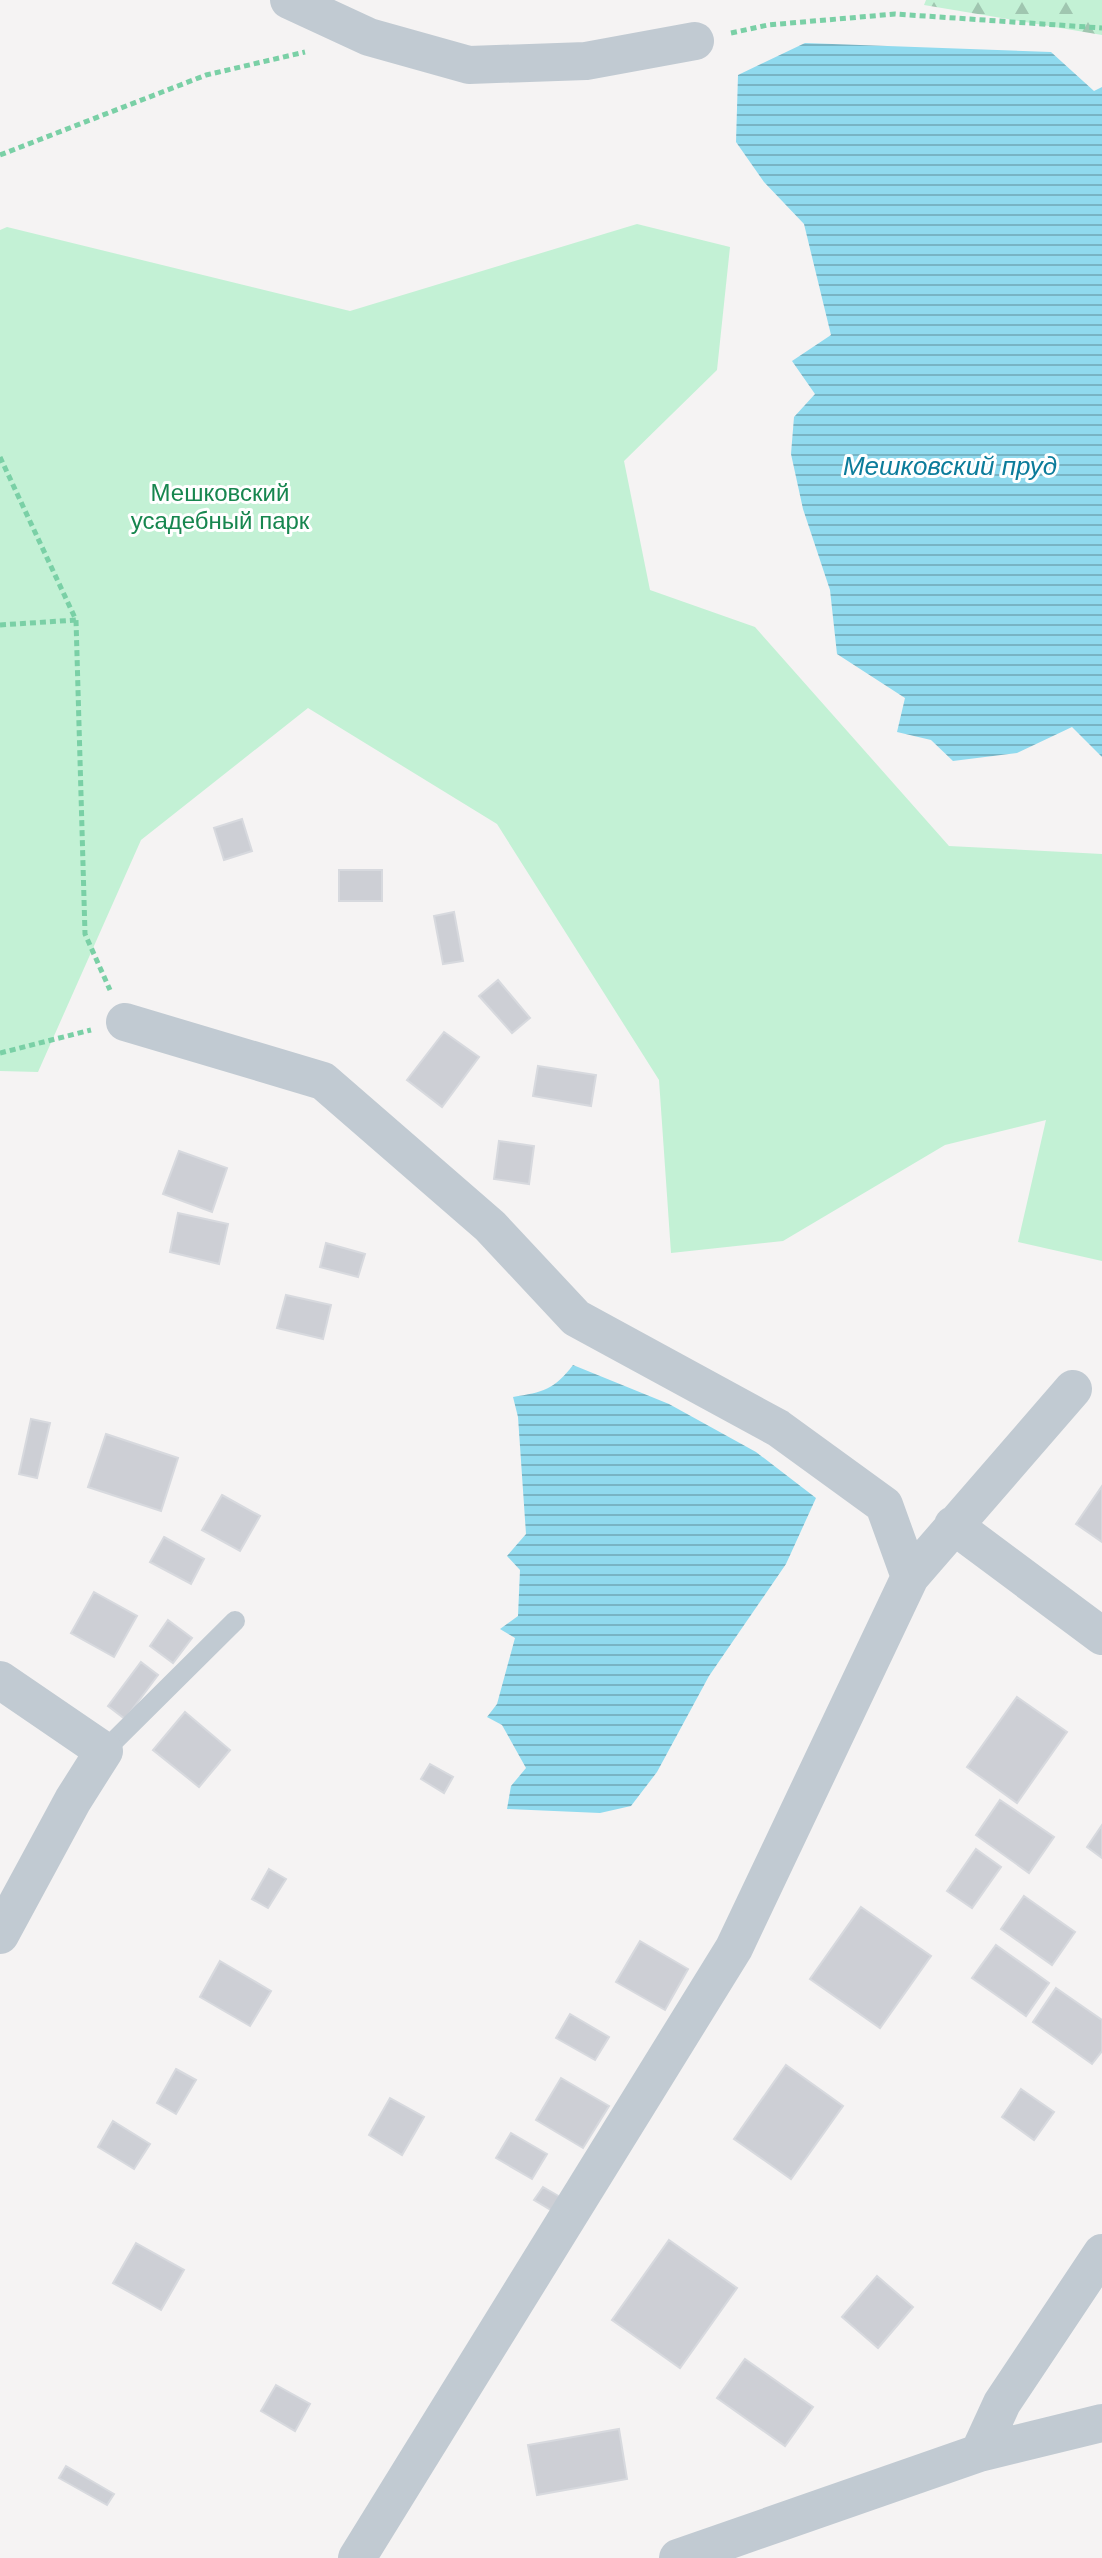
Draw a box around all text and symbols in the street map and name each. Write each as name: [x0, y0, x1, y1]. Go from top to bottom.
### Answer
water label: Мешковский пруд: [843, 451, 1057, 481]
park label: Мешковский усадебный парк: [131, 479, 310, 534]

